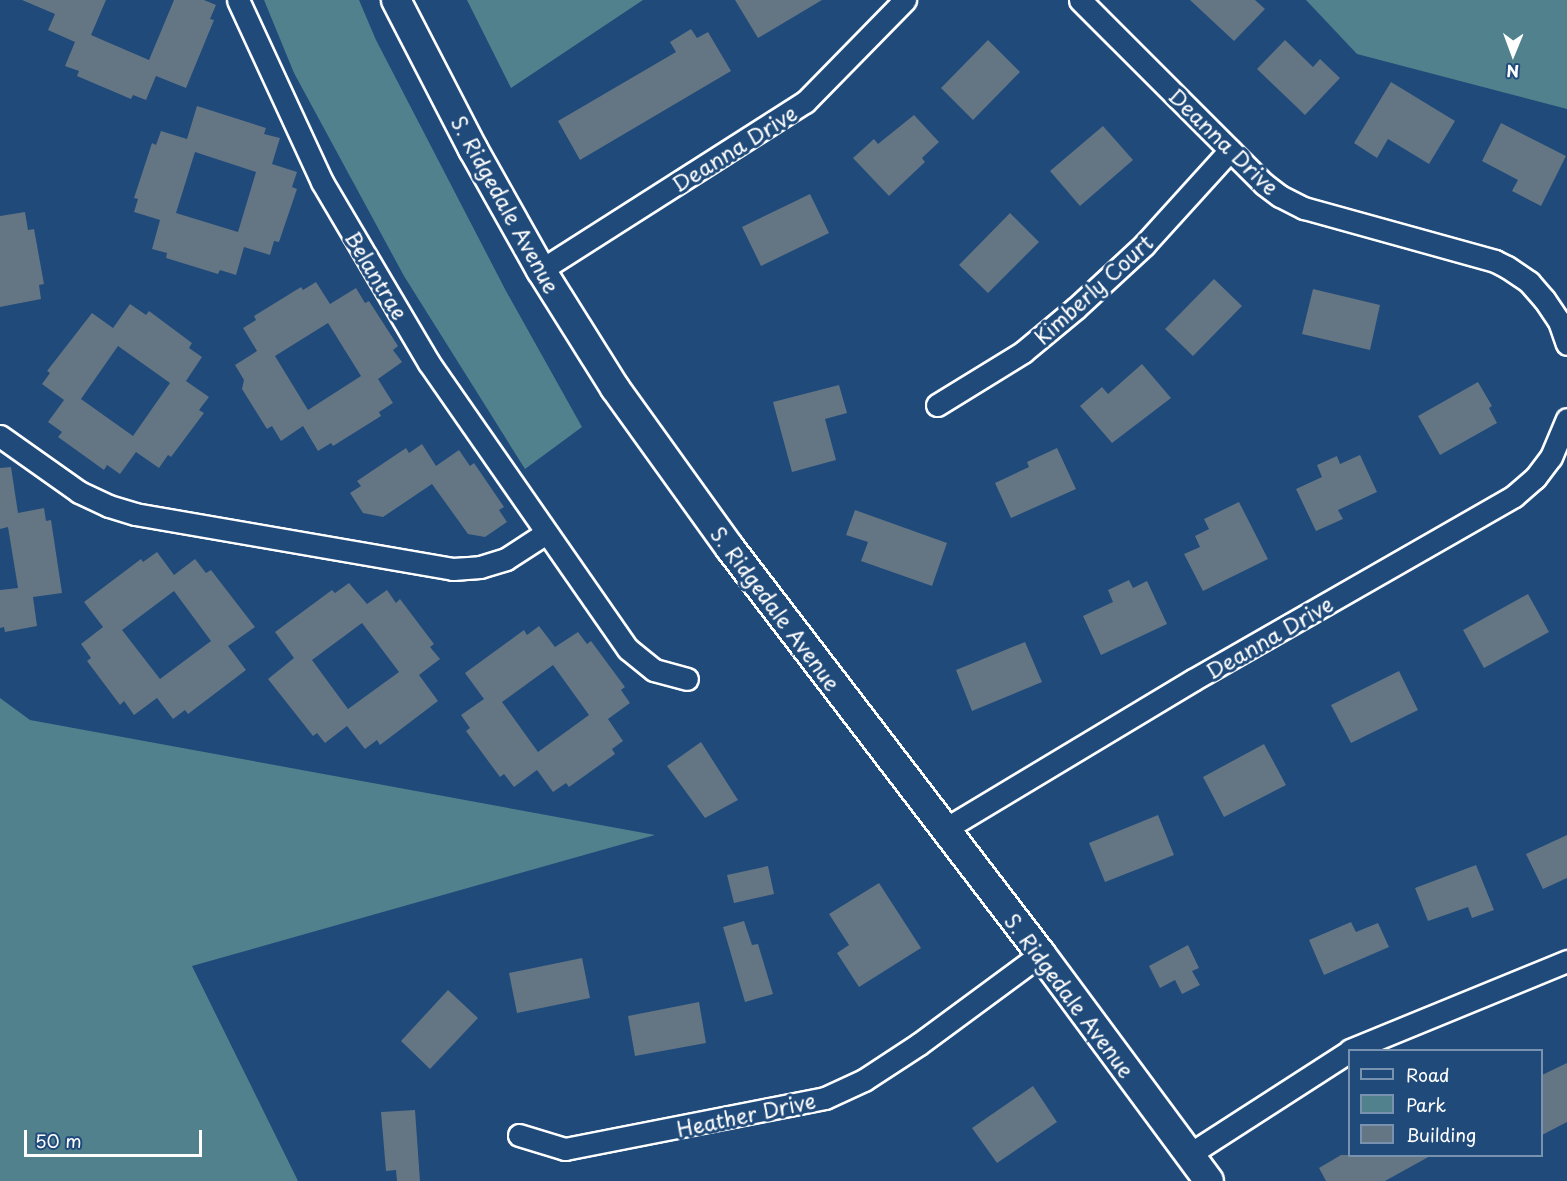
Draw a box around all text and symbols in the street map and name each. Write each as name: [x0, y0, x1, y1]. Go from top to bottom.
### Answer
north arrow: [1483, 24, 1543, 84]
text: N: [1506, 60, 1519, 84]
street label: Deanna Drive: [1164, 83, 1284, 199]
street label: Deanna Drive: [667, 100, 801, 196]
street label: S. Ridgedale Avenue: [446, 110, 566, 298]
street label: Belantrae: [341, 226, 413, 324]
street label: Kimberly Court: [1028, 229, 1158, 349]
street label: S. Ridgedale Avenue: [706, 520, 846, 696]
street label: Deanna Drive: [1202, 591, 1336, 683]
street label: S. Ridgedale Avenue: [1000, 907, 1140, 1083]
legend: [1348, 1049, 1543, 1157]
text: Road: [1406, 1061, 1450, 1088]
street label: Heather Drive: [674, 1087, 818, 1141]
text: Park: [1406, 1091, 1446, 1118]
scale bar: [27, 1118, 206, 1156]
text: Building: [1406, 1121, 1476, 1148]
text: 50 m: [35, 1127, 82, 1154]

